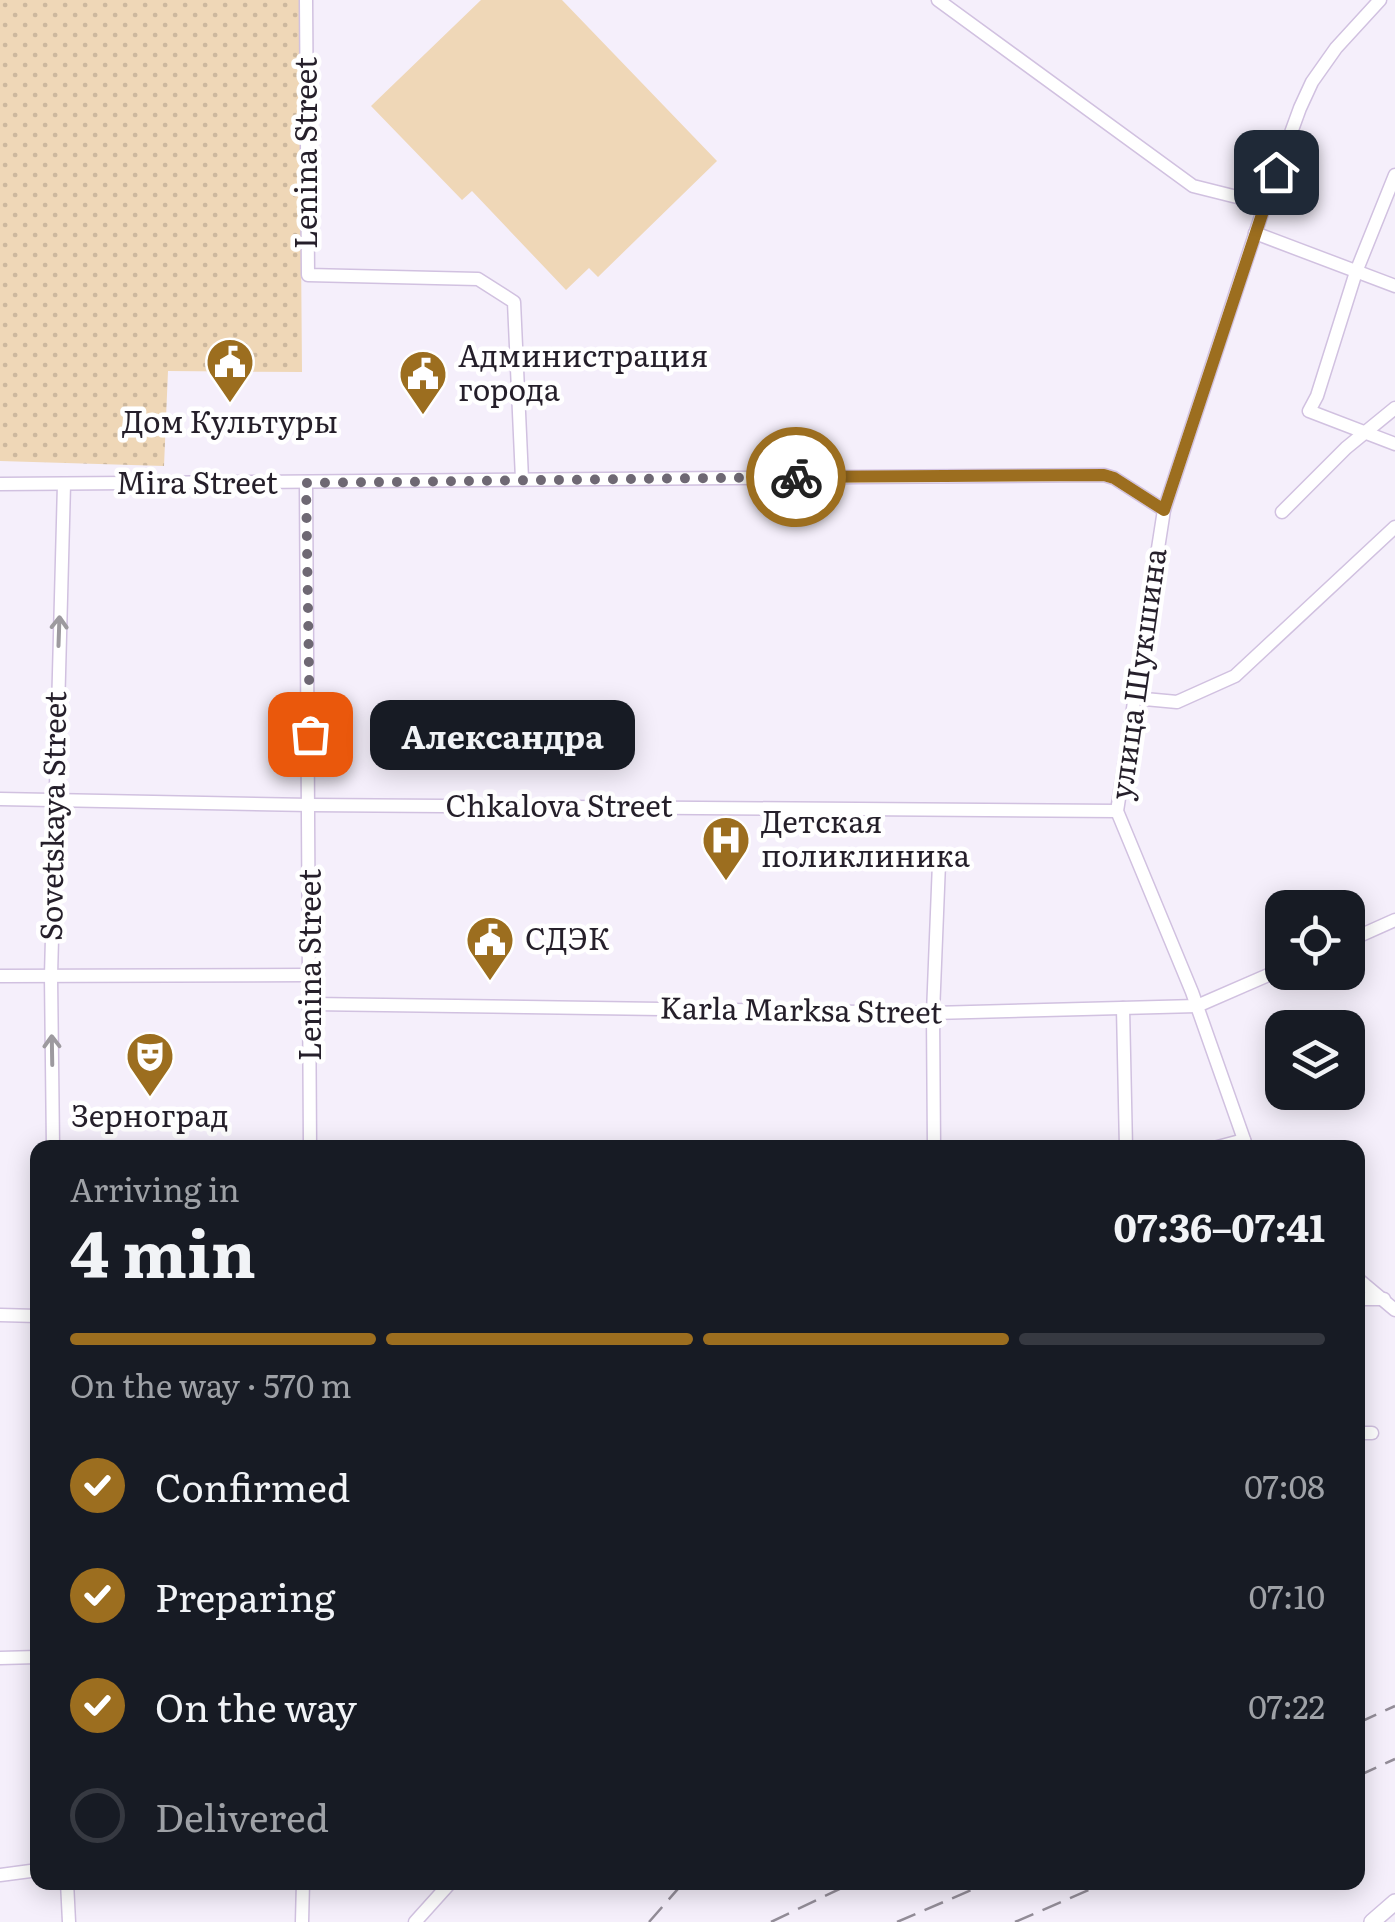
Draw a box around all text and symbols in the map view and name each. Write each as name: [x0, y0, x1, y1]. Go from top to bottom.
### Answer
street label: Lenina Street: [282, 57, 326, 249]
pin: [1234, 130, 1319, 215]
icon: home: [1249, 145, 1304, 200]
place label: Администрация города: [458, 332, 708, 410]
public building icon: Дом Культуры: [204, 336, 256, 404]
public building icon: Администрация города: [397, 348, 449, 416]
place label: Дом Культуры: [122, 398, 338, 442]
courier: [746, 427, 846, 527]
icon: bike: [769, 450, 824, 505]
street label: Mira Street: [116, 459, 278, 503]
street label: улица Шукшина: [1097, 544, 1176, 802]
one-way arrow: [50, 616, 69, 648]
street label: Sovetskaya Street: [27, 691, 75, 941]
pin: [268, 692, 353, 777]
callout: Александра: [370, 699, 635, 769]
icon: bag: [283, 707, 338, 762]
text: Александра: [401, 711, 604, 759]
street label: Chkalova Street: [445, 782, 673, 826]
place label: Детская поликлиника: [761, 798, 971, 876]
hospital icon: Детская поликлиника: [700, 814, 752, 882]
street label: Lenina Street: [286, 869, 330, 1061]
map controls: [1265, 890, 1365, 1110]
button: locate: [1265, 890, 1365, 990]
public building icon: СДЭК: [464, 914, 516, 982]
place label: СДЭК: [525, 915, 610, 959]
street label: Karla Marksa Street: [659, 984, 943, 1032]
button: layers: [1265, 1010, 1365, 1110]
theatre icon: Зерноград: [124, 1030, 176, 1098]
one-way arrow: [42, 1035, 61, 1067]
place label: Зерноград: [71, 1092, 229, 1136]
text: Arriving in: [70, 1164, 240, 1212]
text: 07:36–07:41: [1114, 1197, 1325, 1254]
text: 4 min: [70, 1201, 256, 1298]
text: On the way · 570 m: [70, 1360, 352, 1408]
text: Confirmed: [155, 1457, 350, 1514]
icon: check: [70, 1458, 125, 1513]
text: 07:08: [1244, 1461, 1325, 1509]
text: Preparing: [155, 1567, 335, 1624]
icon: check: [70, 1568, 125, 1623]
text: 07:10: [1249, 1571, 1325, 1619]
text: On the way: [155, 1677, 357, 1734]
icon: check: [70, 1678, 125, 1733]
text: 07:22: [1248, 1681, 1325, 1729]
text: Delivered: [155, 1787, 329, 1844]

